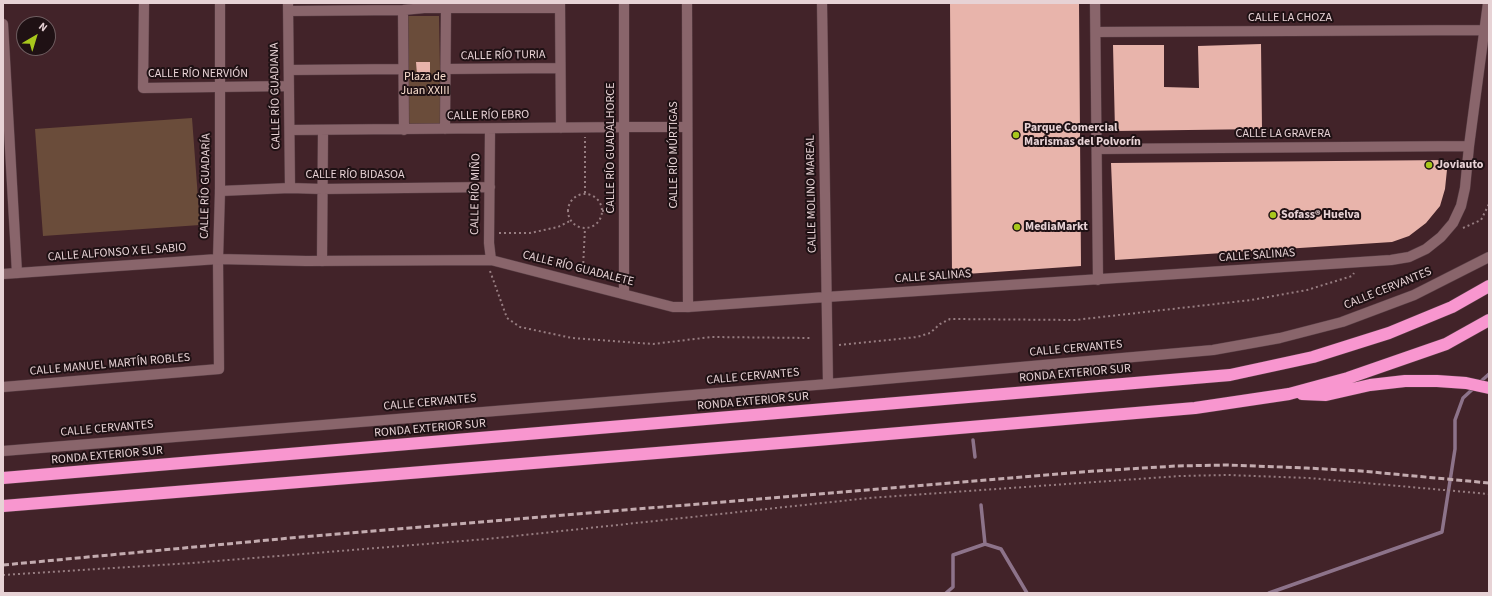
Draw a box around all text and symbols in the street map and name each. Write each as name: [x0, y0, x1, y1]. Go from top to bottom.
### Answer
street label: CALLE LA CHOZA: [1248, 11, 1332, 25]
north arrow: [16, 16, 56, 56]
text: N: [36, 19, 51, 35]
street label: CALLE RÍO GUADIANA: [268, 42, 284, 150]
street label: CALLE RÍO TURIA: [460, 48, 546, 64]
street label: CALLE RÍO NERVIÓN: [148, 67, 248, 81]
park label: Plaza de Juan XXIII: [400, 70, 450, 98]
street label: CALLE RÍO GUADALHORCE: [604, 83, 618, 213]
street label: CALLE RÍO MÚRTIGAS: [667, 101, 681, 209]
street label: CALLE RÍO EBRO: [447, 108, 529, 124]
place label: Parque Comercial Marismas del Polvorín: [1024, 121, 1141, 149]
street label: CALLE LA GRAVERA: [1236, 127, 1330, 141]
marker: Parque Comercial Marismas del Polvorín: [1011, 130, 1021, 140]
street label: CALLE RÍO GUADARÍA: [198, 133, 214, 239]
street label: CALLE MOLINO MAREAL: [804, 135, 820, 253]
street label: CALLE RÍO MIÑO: [468, 153, 484, 235]
place label: Joviauto: [1437, 158, 1483, 172]
marker: Joviauto: [1424, 160, 1434, 170]
street label: CALLE RÍO BIDASOA: [306, 168, 404, 182]
place label: Sofass® Huelva: [1281, 208, 1360, 222]
marker: Sofass® Huelva: [1268, 210, 1278, 220]
place label: MediaMarkt: [1025, 220, 1088, 234]
marker: MediaMarkt: [1012, 222, 1022, 232]
street label: CALLE ALFONSO X EL SABIO: [47, 241, 187, 265]
street label: CALLE SALINAS: [1218, 246, 1296, 266]
street label: CALLE RÍO GUADALETE: [521, 248, 635, 290]
street label: CALLE CERVANTES: [1342, 265, 1434, 313]
street label: CALLE SALINAS: [894, 267, 972, 287]
street label: CALLE CERVANTES: [1029, 338, 1123, 360]
street label: CALLE MANUEL MARTÍN ROBLES: [29, 351, 191, 379]
street label: RONDA EXTERIOR SUR: [1019, 362, 1131, 386]
street label: CALLE CERVANTES: [706, 366, 800, 388]
street label: RONDA EXTERIOR SUR: [697, 390, 809, 414]
street label: CALLE CERVANTES: [383, 392, 477, 414]
street label: RONDA EXTERIOR SUR: [374, 417, 486, 441]
street label: CALLE CERVANTES: [60, 418, 154, 440]
street label: RONDA EXTERIOR SUR: [51, 444, 163, 468]

